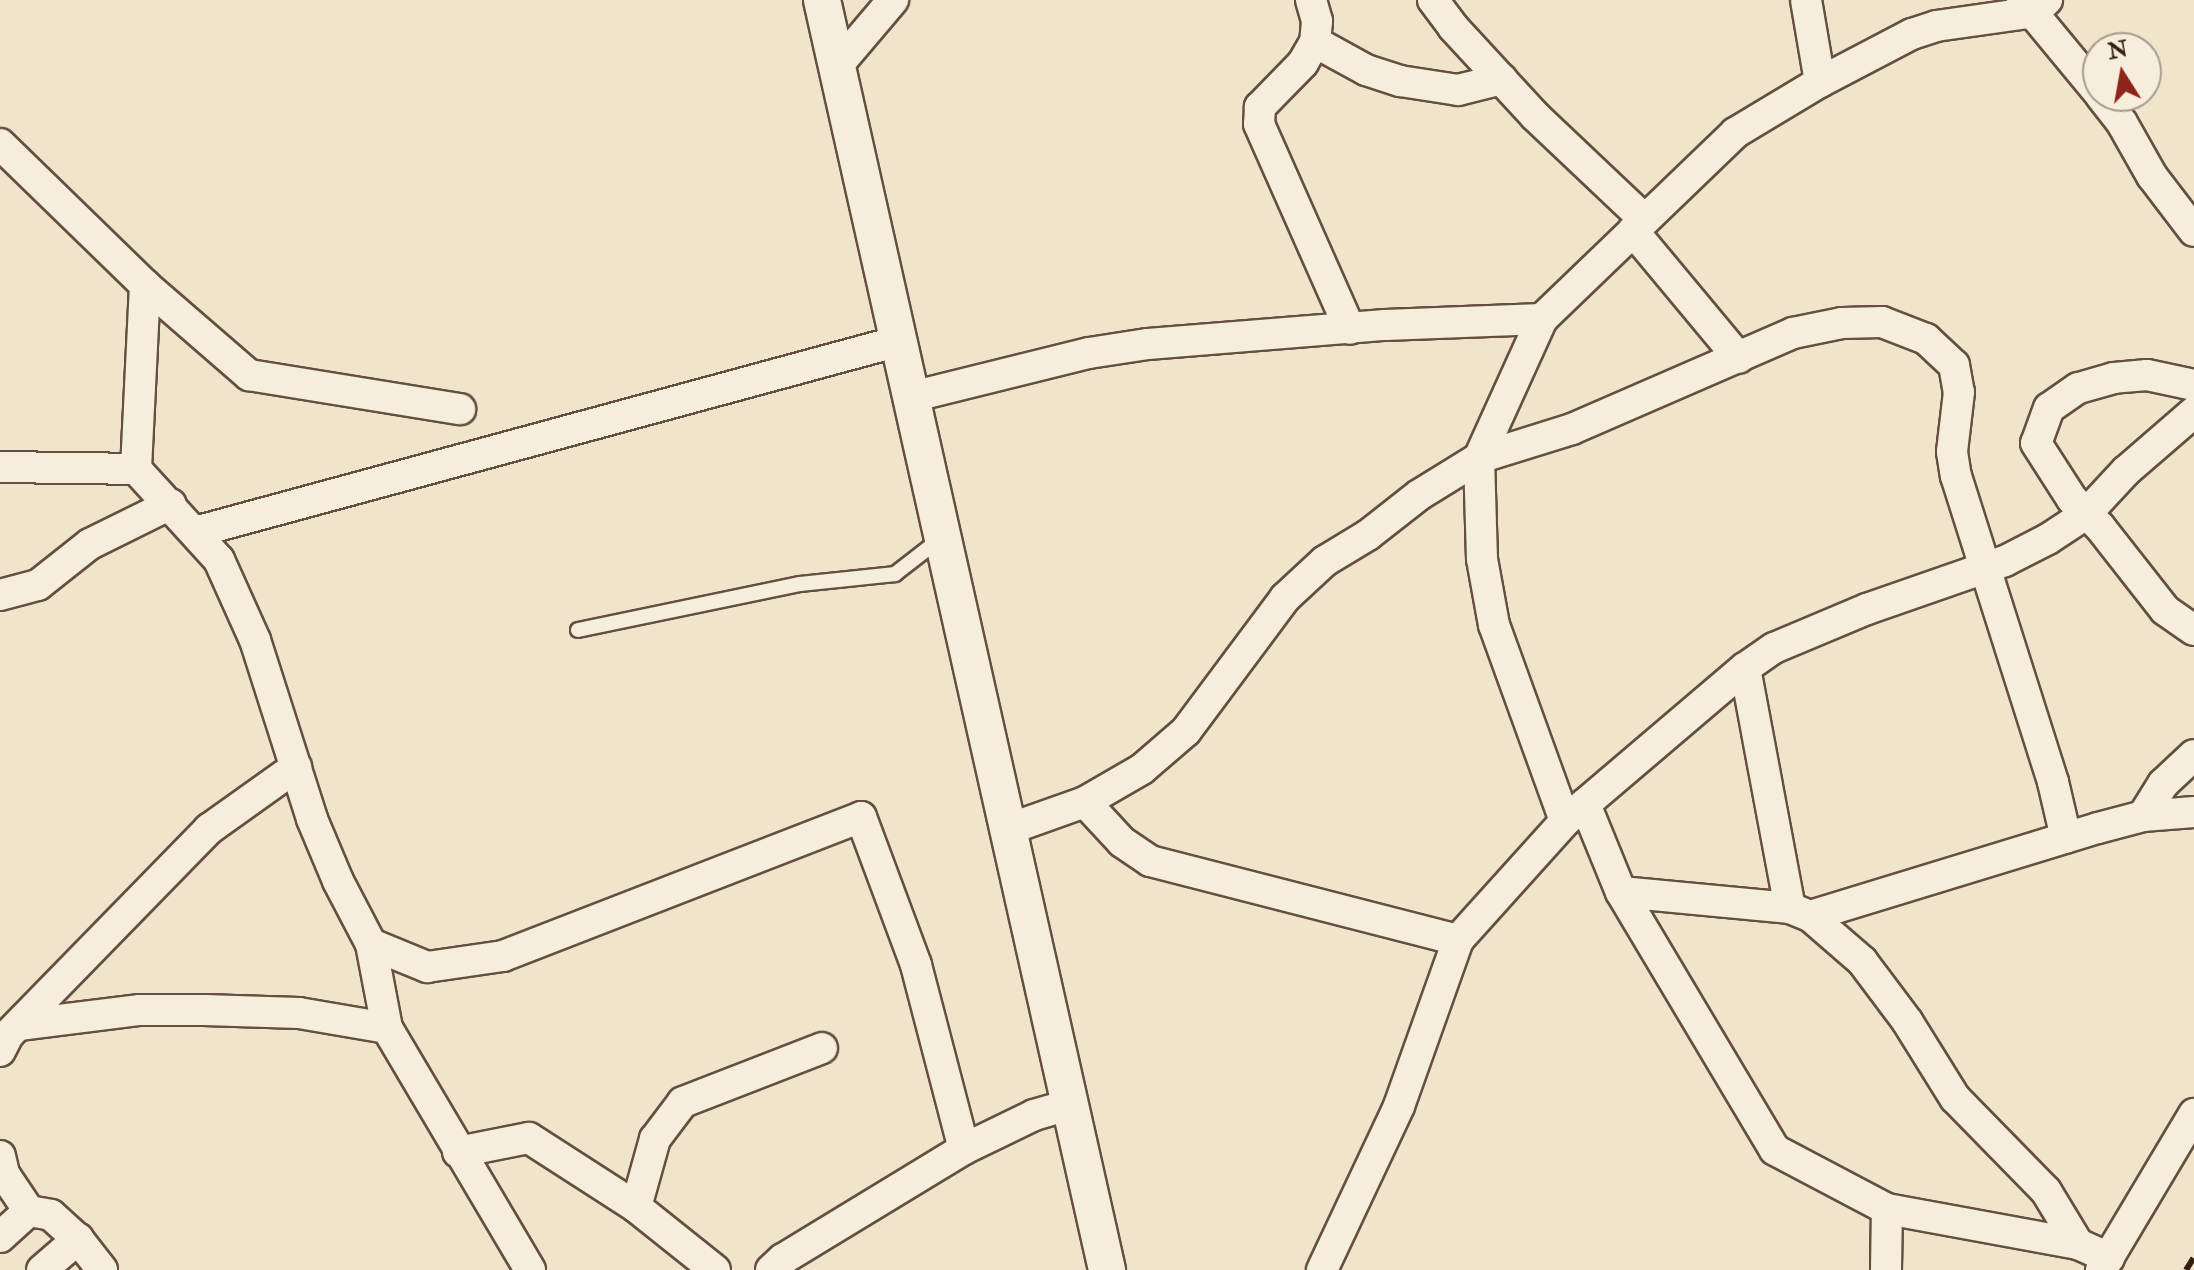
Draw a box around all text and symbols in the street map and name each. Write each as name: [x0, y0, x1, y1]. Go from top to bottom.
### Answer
north arrow: [2082, 32, 2162, 112]
text: N: [2105, 35, 2130, 66]

